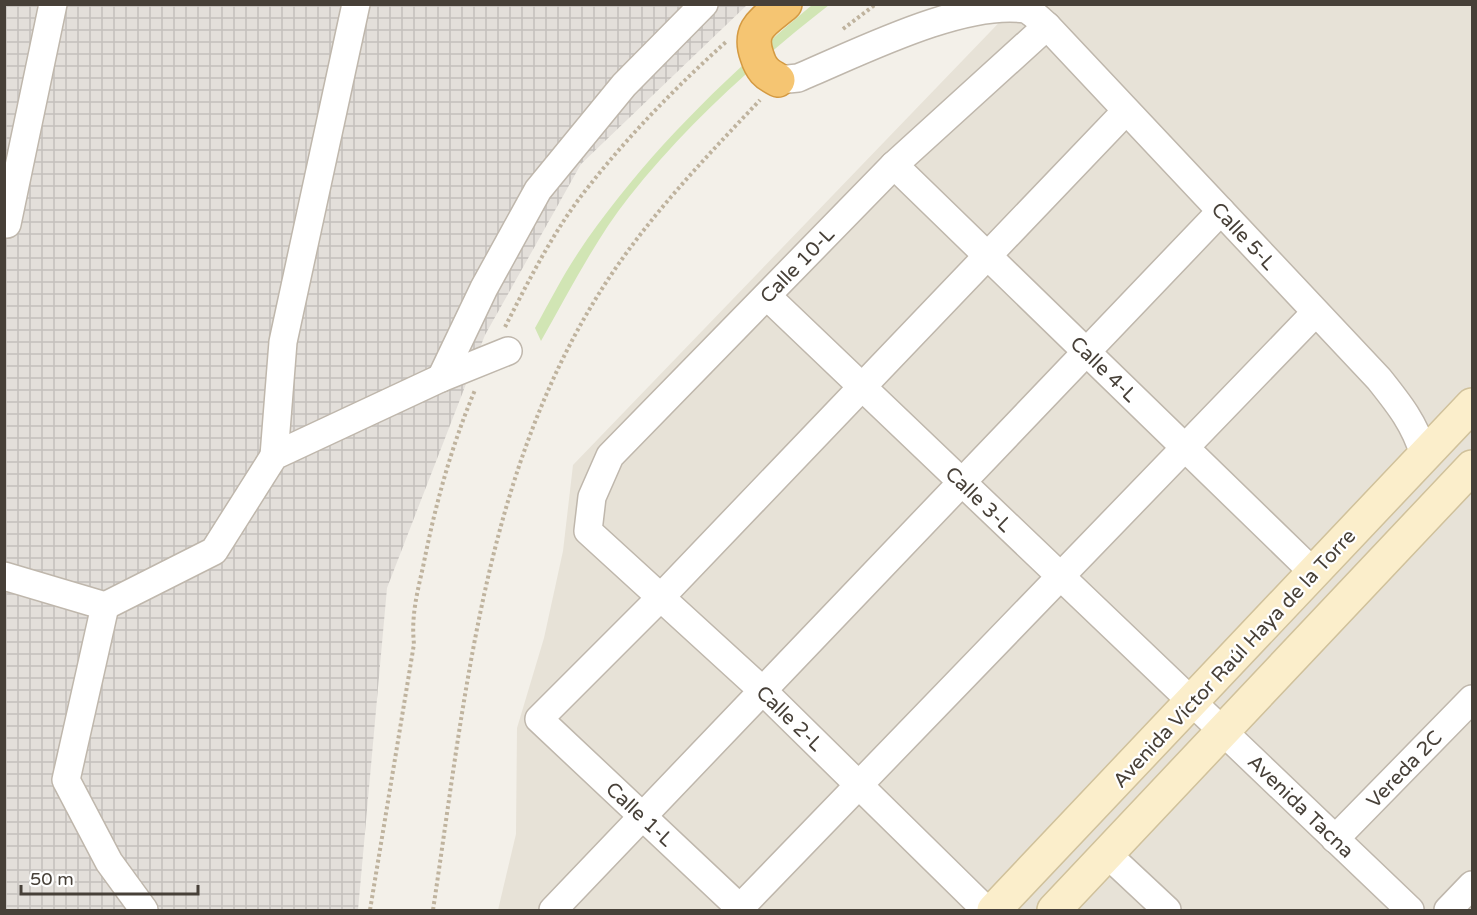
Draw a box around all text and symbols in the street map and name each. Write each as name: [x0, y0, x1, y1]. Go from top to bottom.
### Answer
street label: Calle 5-L: [1206, 198, 1281, 276]
street label: Calle 10-L: [756, 222, 840, 309]
street label: Calle 4-L: [1065, 332, 1142, 408]
street label: Calle 3-L: [940, 462, 1017, 538]
street label: Avenida Víctor Raúl Haya de la Torre: [1108, 524, 1361, 793]
street label: Calle 2-L: [751, 681, 828, 757]
street label: Vereda 2C: [1362, 726, 1448, 813]
street label: Avenida Tacna: [1242, 750, 1358, 863]
street label: Calle 1-L: [600, 777, 679, 852]
scale bar: [21, 858, 198, 896]
text: 50 m: [30, 868, 74, 890]

